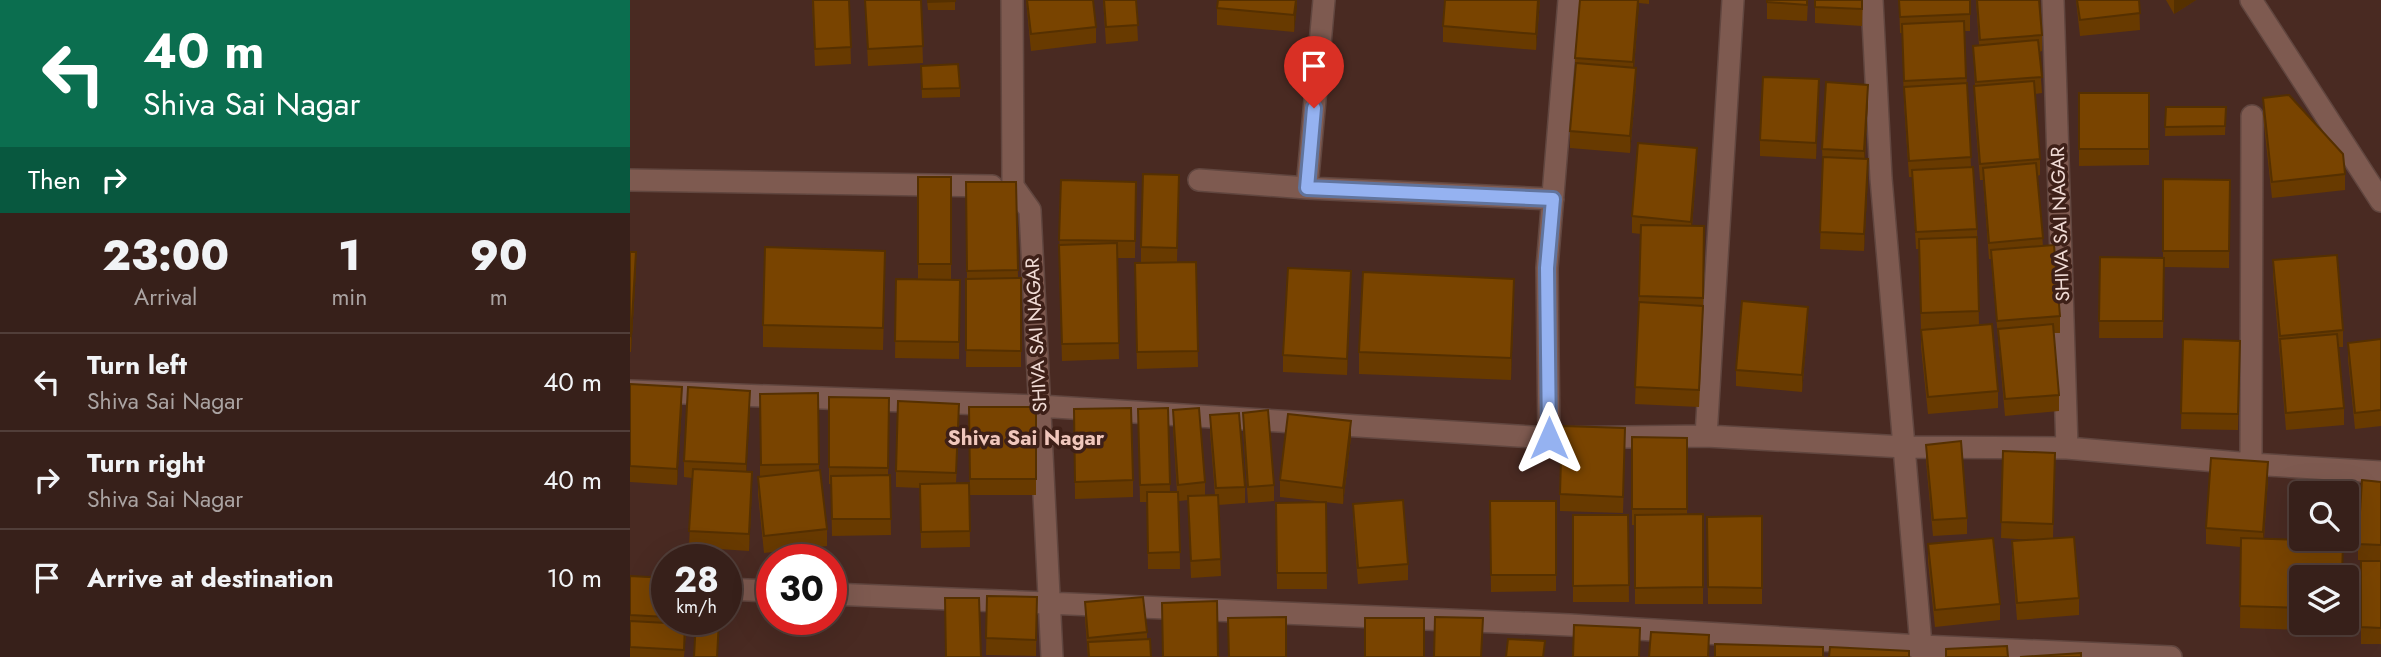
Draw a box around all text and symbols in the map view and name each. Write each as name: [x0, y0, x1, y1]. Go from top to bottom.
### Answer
text: 40 m: [143, 16, 265, 86]
icon: left: [28, 28, 119, 119]
pin: [1284, 36, 1344, 108]
icon: arrive: [1295, 47, 1333, 85]
text: Shiva Sai Nagar: [143, 81, 360, 127]
street label: SHIVA SAI NAGAR: [2044, 146, 2076, 302]
text: Then: [28, 161, 81, 199]
icon: right: [95, 161, 133, 199]
text: 23:00: [102, 225, 229, 286]
text: 1: [338, 225, 360, 286]
text: 90: [470, 225, 528, 286]
street label: SHIVA SAI NAGAR: [1018, 257, 1054, 413]
text: Arrival: [134, 280, 197, 314]
text: min: [331, 280, 367, 314]
text: m: [490, 280, 508, 314]
text: Turn left: [87, 346, 187, 384]
icon: left: [28, 363, 66, 401]
text: 40 m: [543, 363, 602, 401]
text: Shiva Sai Nagar: [87, 384, 243, 418]
position arrow: [1512, 401, 1586, 475]
district label: Shiva Sai Nagar: [948, 423, 1105, 453]
text: Turn right: [87, 444, 205, 482]
icon: right: [28, 461, 66, 499]
text: 40 m: [543, 461, 602, 499]
map controls: [2289, 481, 2359, 635]
button: search: [2289, 481, 2359, 551]
text: Shiva Sai Nagar: [87, 482, 243, 516]
speed limit sign: 30: [756, 544, 847, 635]
text: 28: [674, 555, 719, 605]
icon: arrive: [28, 559, 66, 597]
text: Arrive at destination: [87, 559, 334, 597]
text: 10 m: [547, 559, 602, 597]
button: layers: [2289, 565, 2359, 635]
text: km/h: [676, 594, 717, 620]

